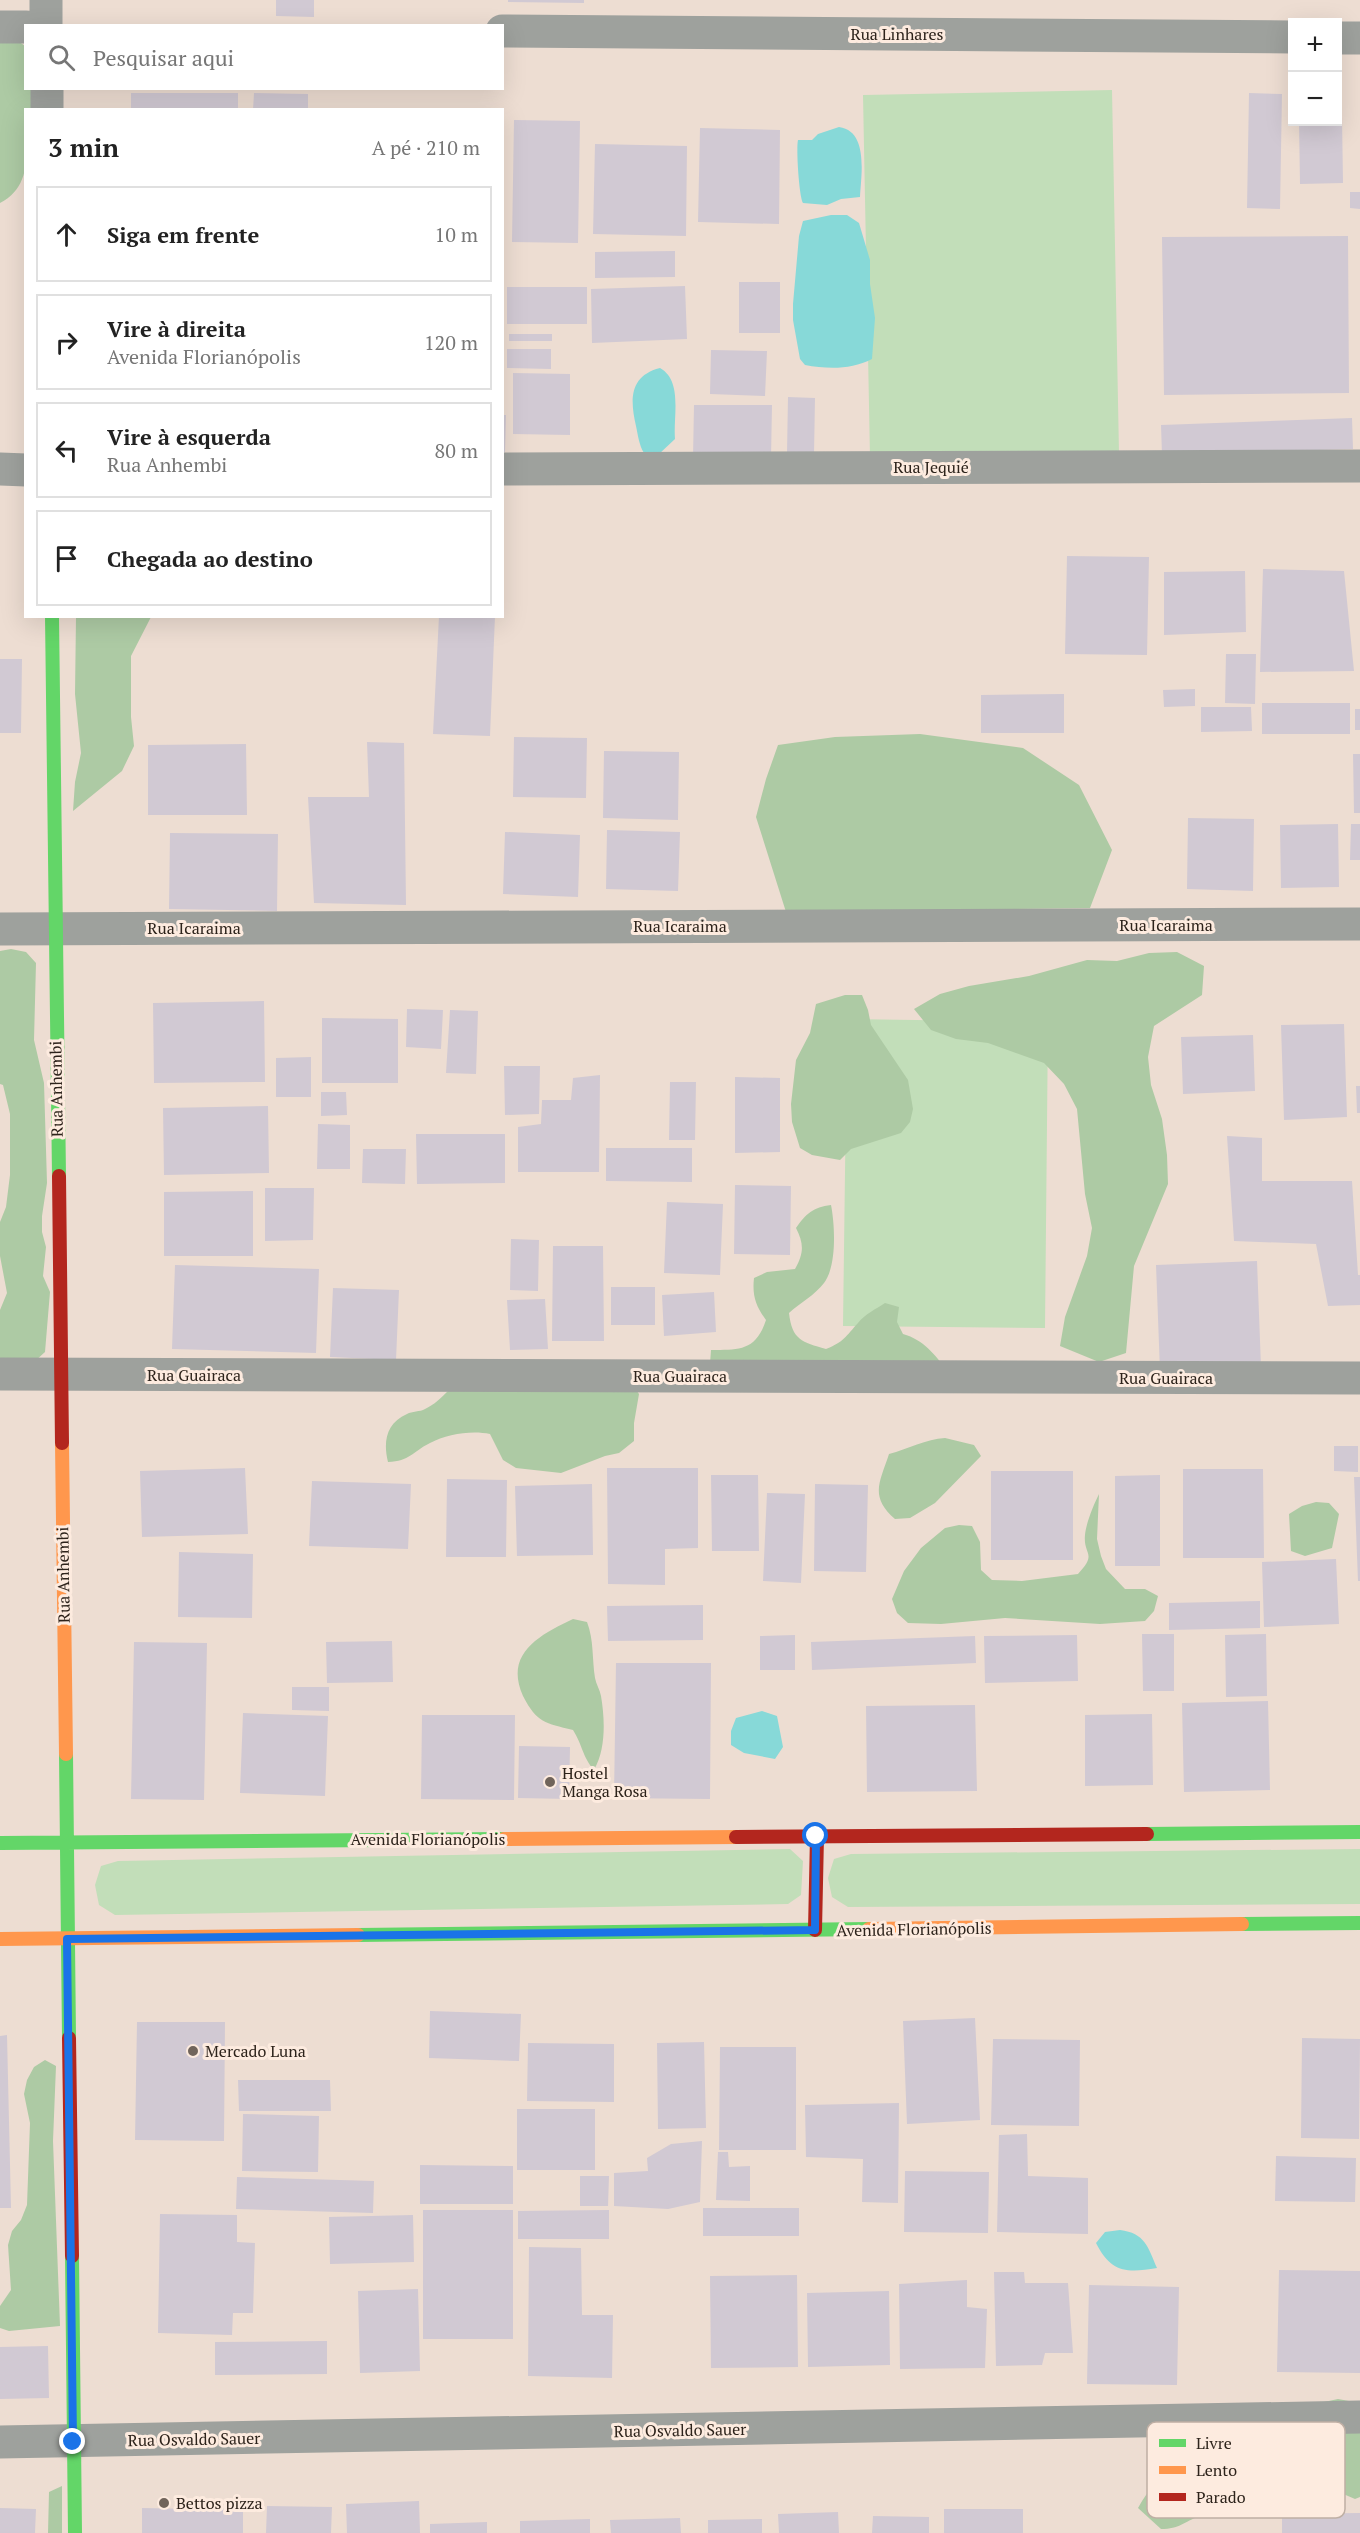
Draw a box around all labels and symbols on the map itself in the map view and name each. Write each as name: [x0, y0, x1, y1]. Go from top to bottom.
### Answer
street label: Rua Linhares: [850, 23, 944, 45]
street label: Rua Jequié: [893, 456, 969, 478]
street label: Rua Icaraima: [1119, 914, 1213, 936]
street label: Rua Icaraima: [633, 915, 727, 937]
street label: Rua Icaraima: [147, 917, 241, 939]
street label: Rua Anhembi: [44, 1041, 68, 1137]
street label: Rua Guairaca: [147, 1364, 241, 1386]
street label: Rua Guairaca: [633, 1365, 727, 1387]
street label: Rua Guairaca: [1119, 1367, 1213, 1389]
street label: Rua Anhembi: [51, 1527, 75, 1623]
place label: Hostel Manga Rosa: [562, 1762, 648, 1802]
marker: Hostel Manga Rosa: [543, 1775, 557, 1789]
route start: [802, 1822, 828, 1848]
street label: Avenida Florianópolis: [350, 1828, 506, 1850]
street label: Avenida Florianópolis: [836, 1917, 992, 1941]
place label: Mercado Luna: [205, 2040, 306, 2062]
marker: Mercado Luna: [186, 2044, 200, 2058]
street label: Rua Osvaldo Sauer: [613, 2418, 747, 2442]
legend: [1147, 2422, 1345, 2518]
street label: Rua Osvaldo Sauer: [127, 2427, 261, 2451]
route end: [59, 2428, 85, 2454]
text: Livre: [1196, 2432, 1232, 2454]
text: Lento: [1196, 2459, 1237, 2481]
text: Parado: [1196, 2486, 1246, 2508]
place label: Bettos pizza: [176, 2492, 263, 2514]
marker: Bettos pizza: [157, 2496, 171, 2510]

